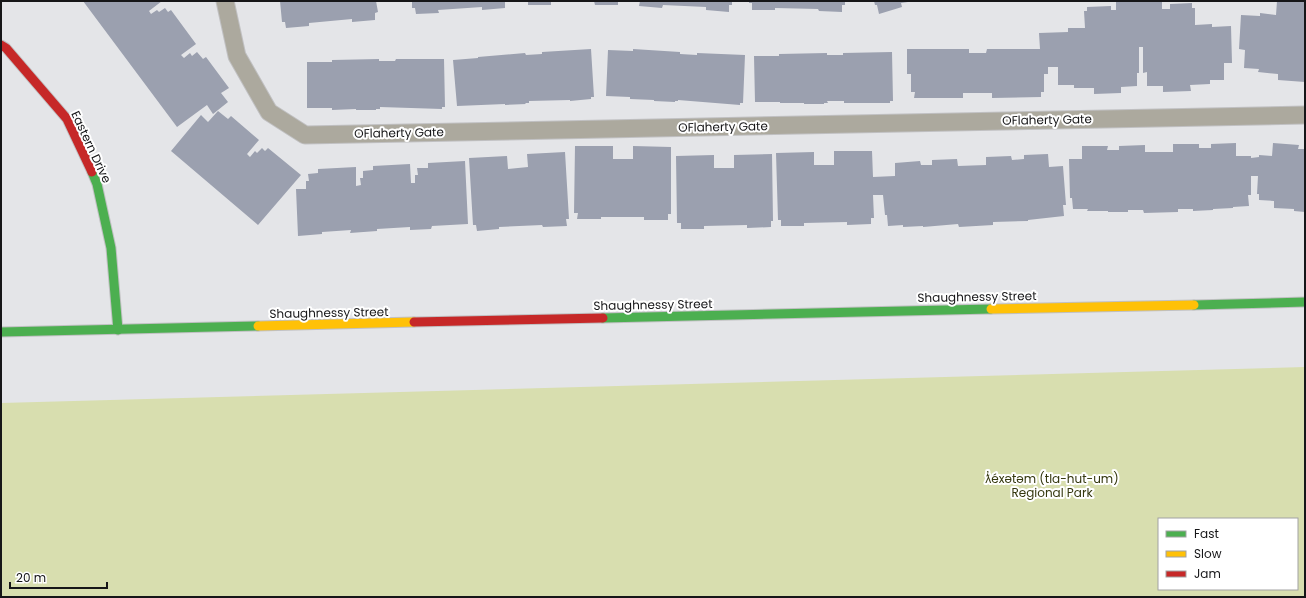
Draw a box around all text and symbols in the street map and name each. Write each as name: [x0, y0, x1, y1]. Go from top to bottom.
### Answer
street label: Eastern Drive: [67, 108, 116, 186]
street label: OFlaherty Gate: [1002, 110, 1092, 129]
street label: OFlaherty Gate: [678, 117, 768, 136]
street label: OFlaherty Gate: [354, 123, 444, 142]
street label: Shaughnessy Street: [917, 287, 1037, 306]
street label: Shaughnessy Street: [593, 295, 713, 314]
street label: Shaughnessy Street: [269, 303, 389, 322]
park label: ƛ̓éxətəm (tla-hut-um) Regional Park: [985, 470, 1119, 501]
legend: [1158, 518, 1298, 590]
text: Fast: [1194, 525, 1219, 542]
text: Slow: [1194, 545, 1222, 562]
scale bar: [10, 564, 107, 590]
text: Jam: [1194, 565, 1221, 582]
text: 20 m: [16, 569, 46, 586]

